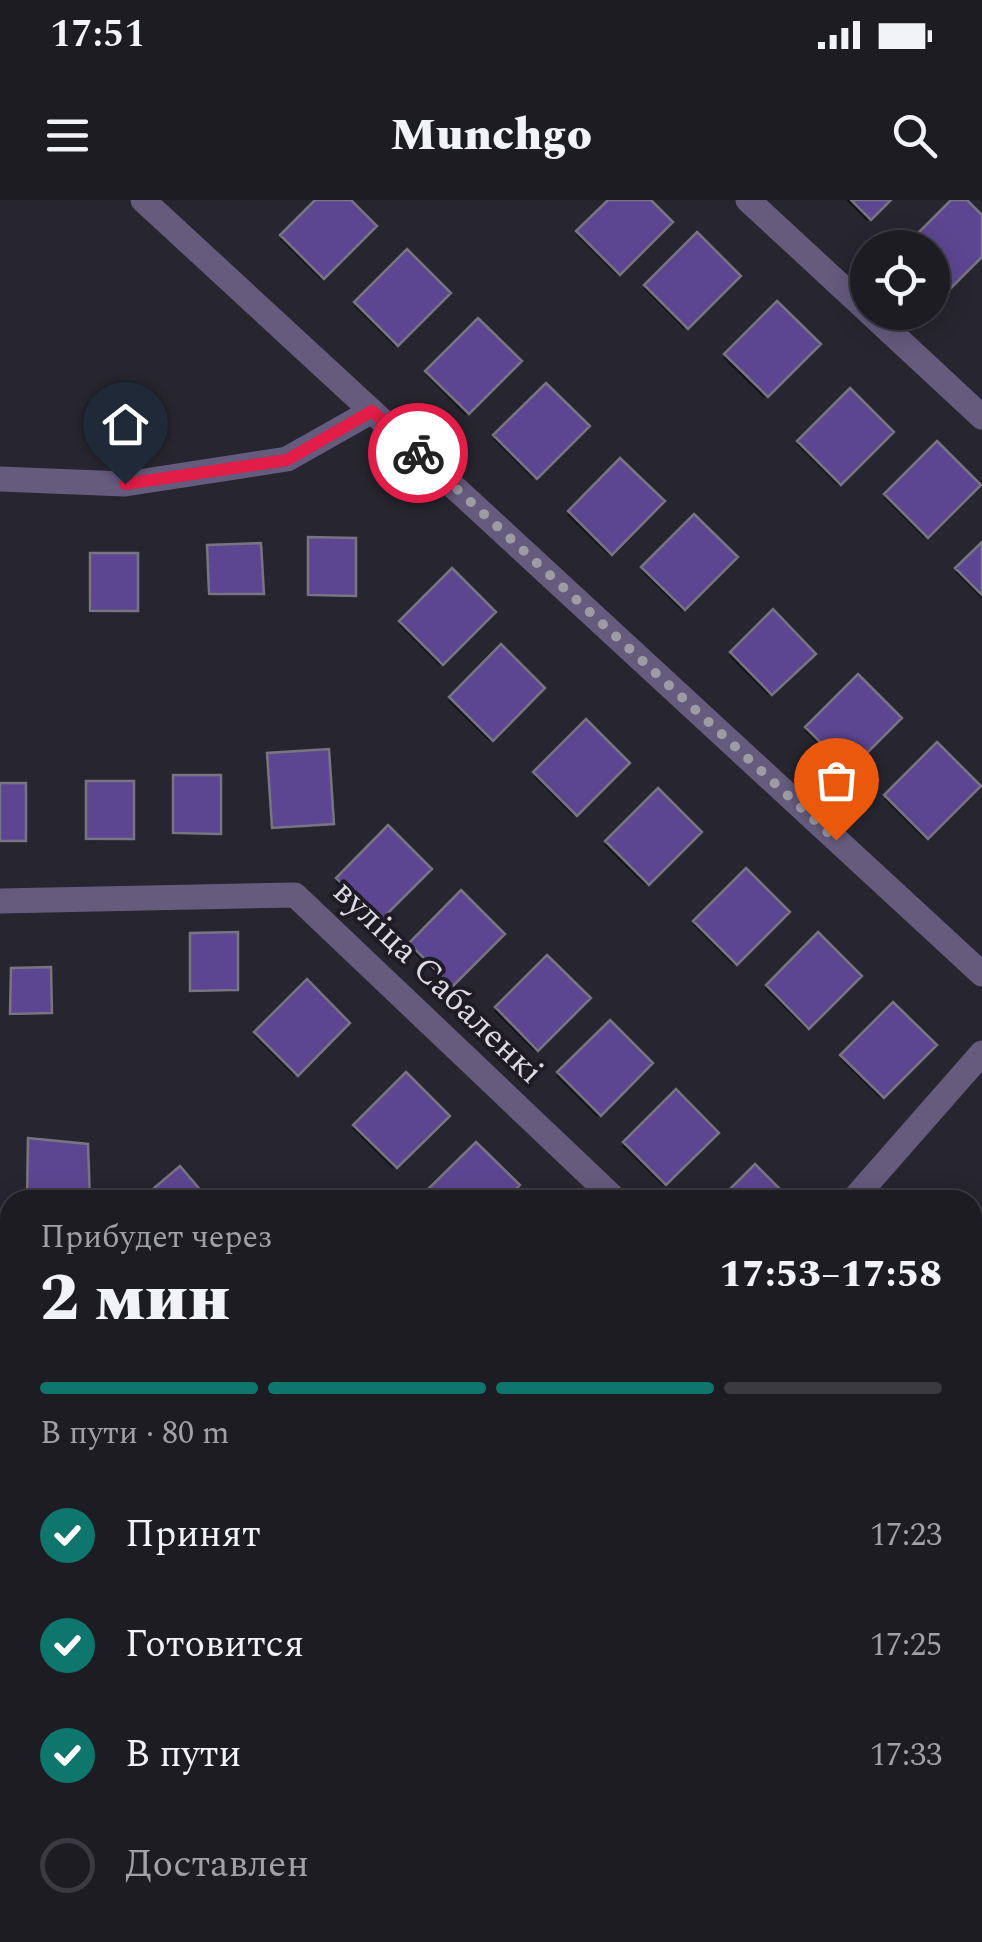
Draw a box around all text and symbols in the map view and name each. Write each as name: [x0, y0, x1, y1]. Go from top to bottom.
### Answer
text: 17:51: [50, 6, 145, 64]
text: Munchgo: [390, 101, 592, 170]
icon: menu: [40, 108, 95, 163]
icon: search: [887, 108, 942, 163]
map controls: [850, 230, 950, 330]
button: locate: [850, 230, 950, 330]
pin: [83, 382, 168, 485]
icon: home: [98, 397, 153, 452]
courier: [368, 403, 468, 503]
icon: bike: [391, 426, 446, 481]
pin: [794, 738, 879, 841]
icon: bag: [809, 753, 864, 808]
street label: вуліца Сабаленкі: [320, 867, 556, 1097]
text: Прибудет через: [40, 1213, 272, 1262]
text: 17:53–17:58: [719, 1246, 942, 1304]
text: 2 мин: [40, 1250, 230, 1349]
text: В пути · 80 m: [40, 1409, 230, 1458]
text: Принят: [125, 1506, 261, 1564]
icon: check: [40, 1508, 95, 1563]
text: 17:23: [870, 1511, 942, 1560]
text: Готовится: [125, 1616, 304, 1674]
icon: check: [40, 1618, 95, 1673]
text: 17:25: [870, 1621, 942, 1670]
text: В пути: [125, 1726, 241, 1784]
icon: check: [40, 1728, 95, 1783]
text: 17:33: [870, 1731, 942, 1780]
text: Доставлен: [125, 1836, 309, 1894]

